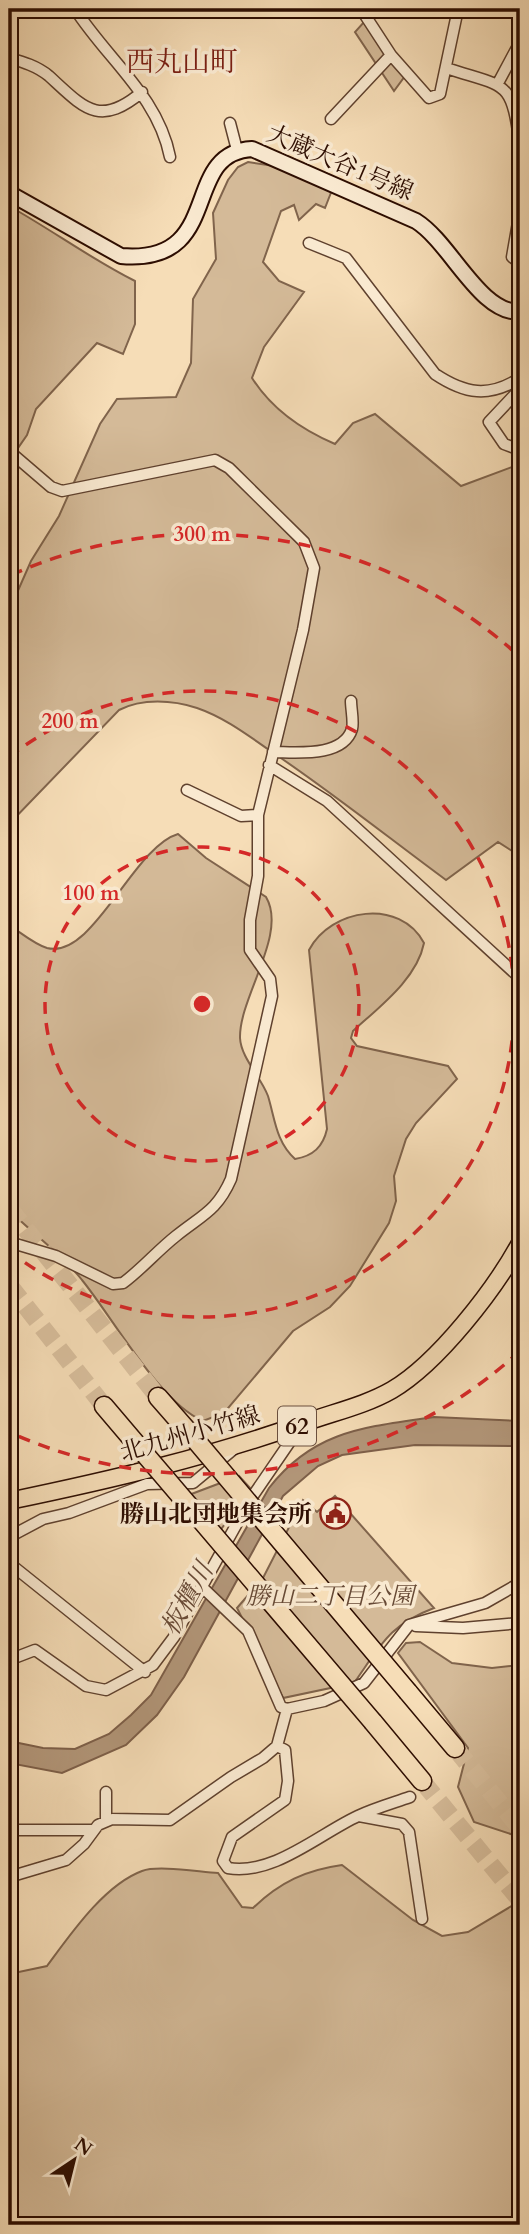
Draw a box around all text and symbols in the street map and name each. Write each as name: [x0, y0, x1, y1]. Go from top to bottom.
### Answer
district label: 西丸山町: [126, 43, 238, 81]
street label: 大蔵大谷1号線: [262, 117, 418, 209]
text: 300 m: [173, 520, 231, 549]
text: 200 m: [41, 707, 99, 736]
text: 100 m: [62, 879, 120, 908]
centre of rings: [190, 992, 214, 1016]
street label: 北九州小竹線: [116, 1398, 264, 1470]
road number: 62: [278, 1406, 316, 1446]
public building icon: 勝山北団地集会所: [318, 1497, 352, 1531]
place label: 勝山北団地集会所: [120, 1498, 312, 1531]
water label: 板櫃川: [153, 1554, 223, 1642]
park label: 勝山二丁目公園: [246, 1580, 418, 1613]
north arrow: [38, 2126, 108, 2196]
text: N: [69, 2132, 98, 2163]

